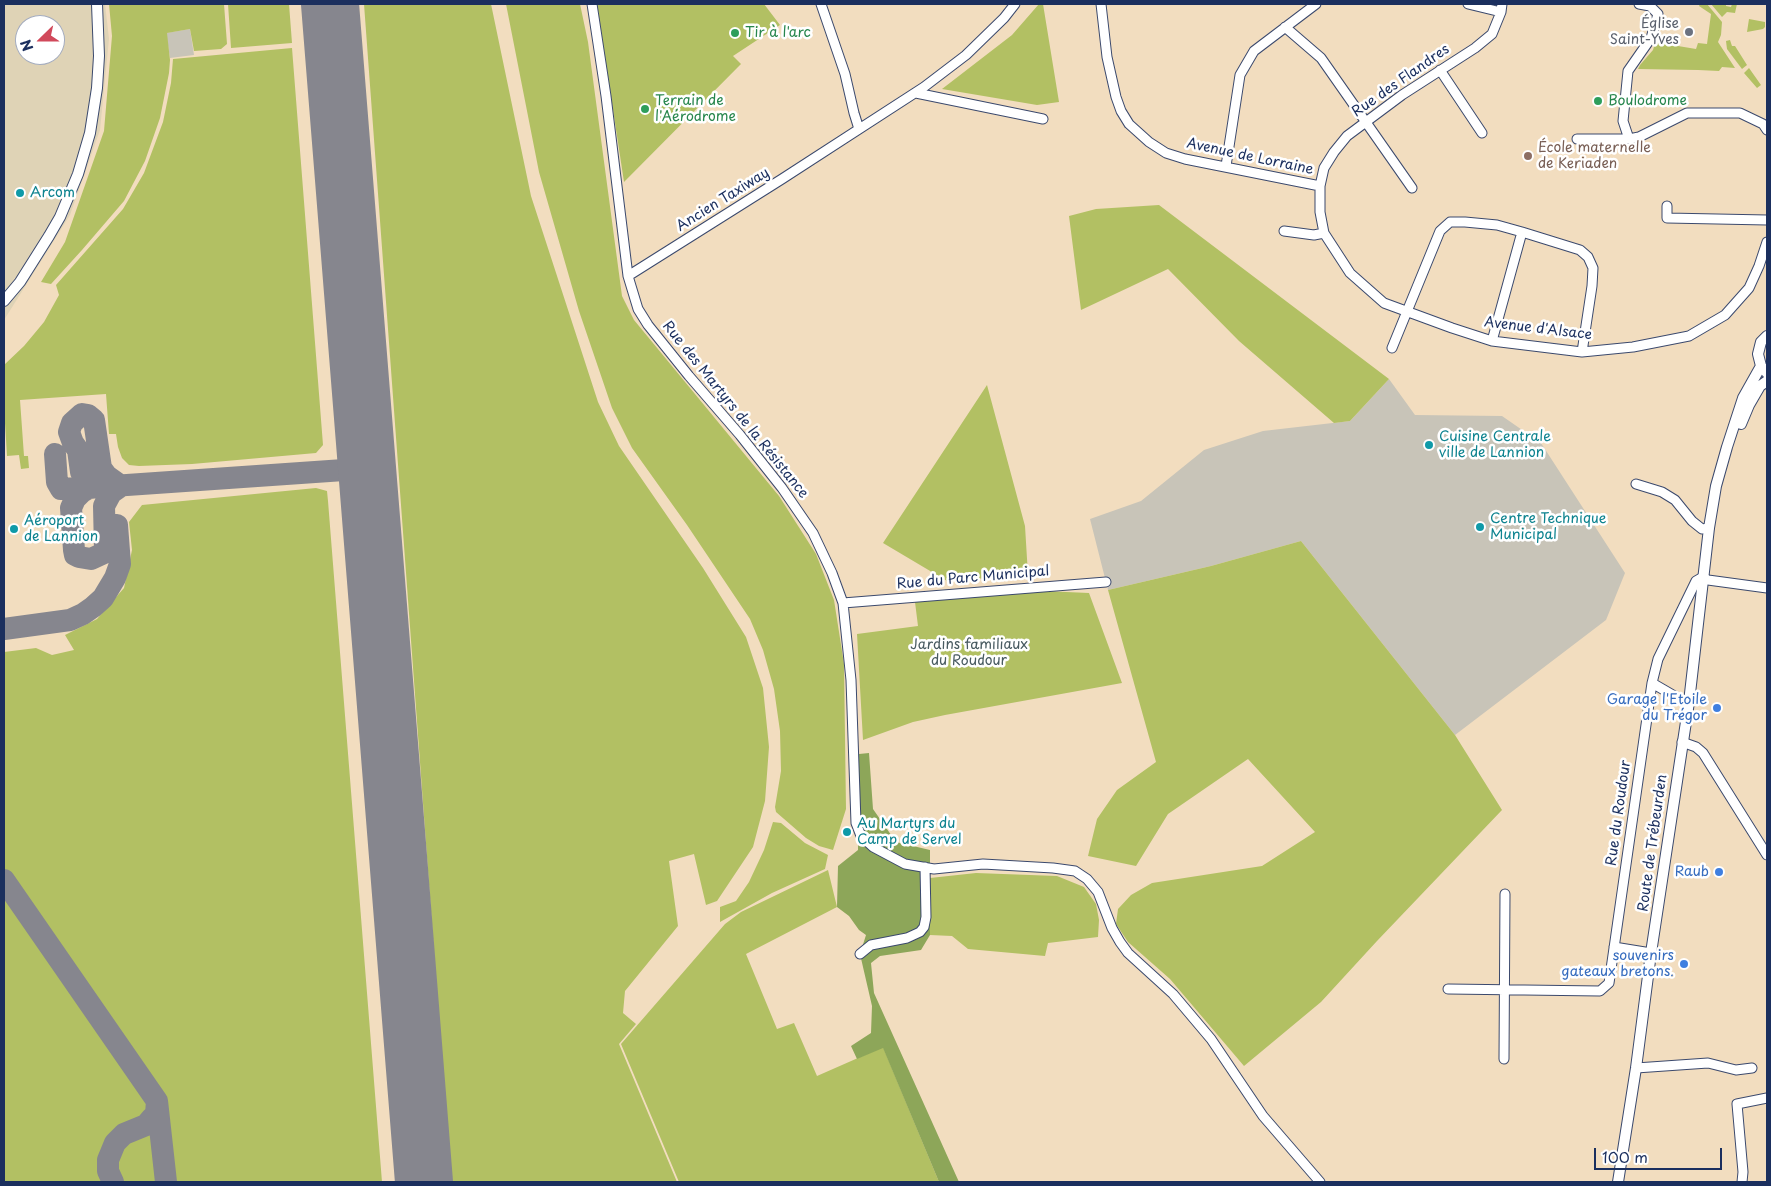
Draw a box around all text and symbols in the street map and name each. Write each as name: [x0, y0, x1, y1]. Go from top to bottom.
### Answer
north arrow: [15, 15, 65, 65]
place label: Église Saint-Yves: [1610, 16, 1679, 48]
place label: Tir à l'arc: [745, 25, 811, 41]
marker: Église Saint-Yves: [1683, 26, 1695, 38]
marker: Tir à l'arc: [729, 27, 741, 39]
text: N: [15, 36, 38, 55]
street label: Rue des Flandres: [1349, 41, 1453, 121]
place label: Terrain de l'Aérodrome: [655, 93, 736, 125]
place label: Boulodrome: [1608, 93, 1687, 109]
marker: Boulodrome: [1592, 95, 1604, 107]
marker: Terrain de l'Aérodrome: [639, 103, 651, 115]
street label: Avenue de Lorraine: [1185, 135, 1315, 179]
place label: École maternelle de Keriaden: [1538, 140, 1651, 172]
marker: École maternelle de Keriaden: [1522, 150, 1534, 162]
street label: Ancien Taxiway: [673, 165, 773, 235]
place label: Arcom: [30, 185, 75, 201]
marker: Arcom: [14, 187, 26, 199]
street label: Avenue d'Alsace: [1483, 314, 1593, 344]
street label: Rue des Martyrs de la Résistance: [658, 318, 812, 502]
place label: Cuisine Centrale ville de Lannion: [1439, 429, 1551, 462]
marker: Cuisine Centrale ville de Lannion: [1423, 439, 1435, 451]
place label: Centre Technique Municipal: [1490, 511, 1606, 544]
place label: Aéroport de Lannion: [24, 513, 98, 546]
marker: Centre Technique Municipal: [1474, 521, 1486, 533]
marker: Aéroport de Lannion: [8, 523, 20, 535]
street label: Rue du Parc Municipal: [896, 563, 1050, 593]
park label: Jardins familiaux du Roudour: [910, 637, 1028, 670]
place label: Garage l'Etoile du Trégor: [1607, 692, 1707, 724]
marker: Garage l'Etoile du Trégor: [1711, 702, 1723, 714]
street label: Rue du Roudour: [1603, 759, 1635, 867]
street label: Route de Trébeurden: [1635, 773, 1671, 913]
place label: Au Martyrs du Camp de Servel: [857, 816, 962, 849]
marker: Au Martyrs du Camp de Servel: [841, 826, 853, 838]
place label: Raub: [1675, 864, 1709, 880]
marker: Raub: [1713, 866, 1725, 878]
place label: souvenirs gateaux bretons.: [1562, 948, 1674, 980]
marker: souvenirs gateaux bretons.: [1678, 958, 1690, 970]
scale bar: [1596, 1138, 1724, 1170]
text: 100 m: [1602, 1145, 1648, 1168]

